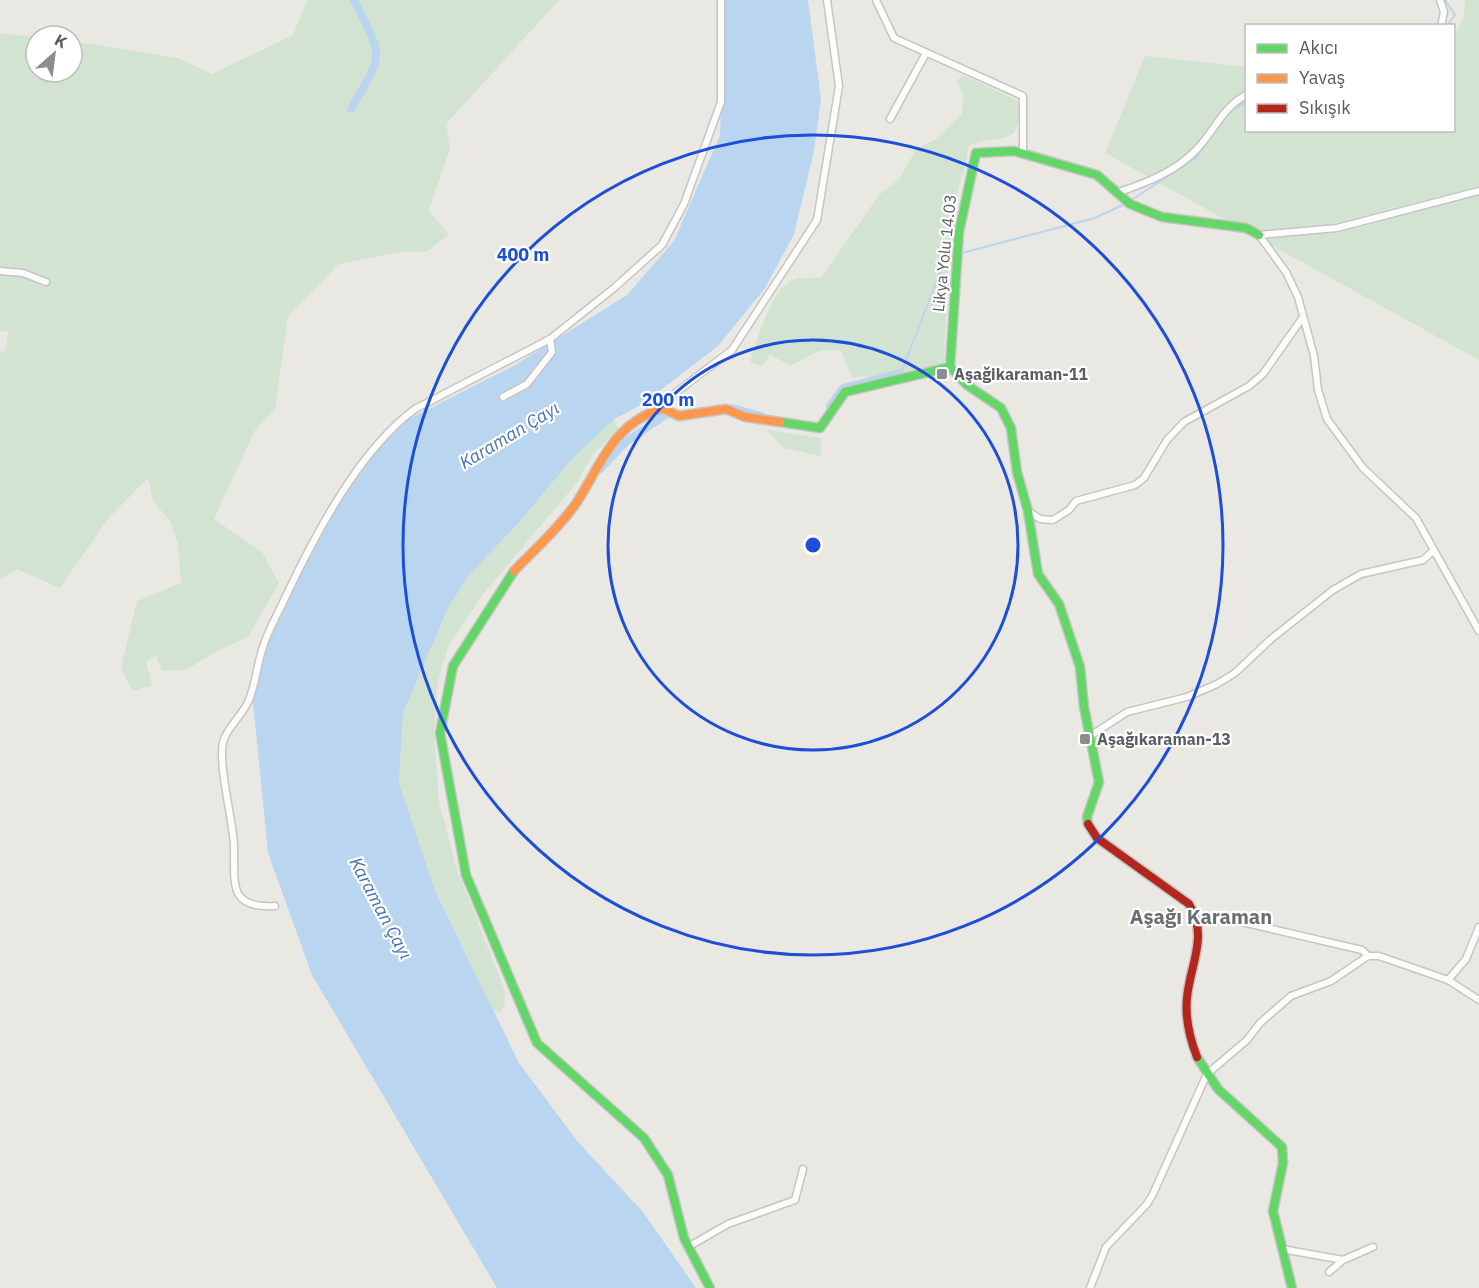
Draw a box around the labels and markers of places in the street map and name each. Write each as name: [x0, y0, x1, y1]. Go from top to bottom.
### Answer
place label: Aşağikaraman-11: [954, 364, 1088, 384]
marker: Aşağikaraman-11: [935, 367, 949, 381]
centre of rings: [803, 535, 823, 555]
place label: Aşağıkaraman-13: [1097, 729, 1231, 749]
marker: Aşağıkaraman-13: [1078, 732, 1092, 746]

